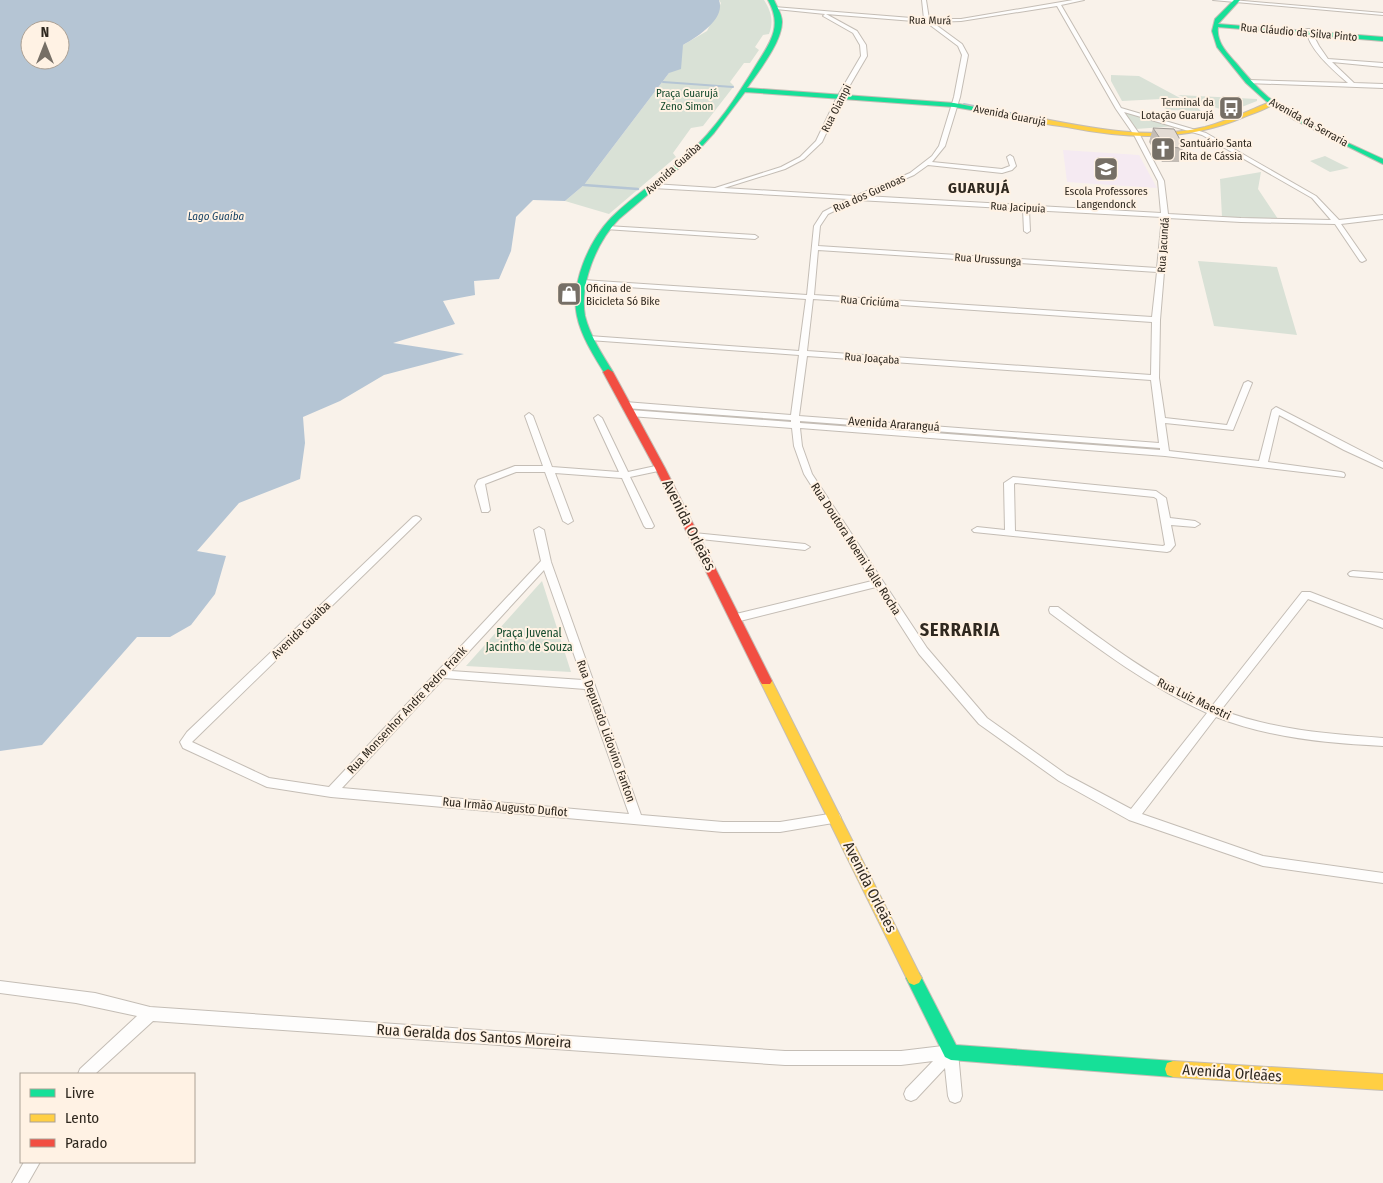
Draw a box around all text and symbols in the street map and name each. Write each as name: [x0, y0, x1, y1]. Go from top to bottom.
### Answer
street label: Rua Murá: [909, 14, 951, 27]
north arrow: [20, 20, 70, 70]
street label: Rua Cláudio da Silva Pinto: [1240, 21, 1358, 44]
text: N: [41, 24, 49, 41]
street label: Rua Oiampi: [819, 82, 854, 134]
park label: Praça Guarujá Zeno Simon: [656, 87, 718, 113]
bus stop icon: Terminal da Lotação Guarujá: [1218, 95, 1244, 121]
street label: Avenida da Serraria: [1267, 95, 1350, 149]
place label: Terminal da Lotação Guarujá: [1141, 96, 1214, 122]
street label: Avenida Guarujá: [972, 102, 1047, 129]
church icon: Santuário Santa Rita de Cássia: [1150, 136, 1176, 162]
place label: Santuário Santa Rita de Cássia: [1180, 137, 1252, 163]
street label: Avenida Guaíba: [643, 140, 704, 197]
school or university icon: Escola Professores Langendonck: [1093, 156, 1119, 182]
street label: Rua dos Guenoas: [831, 172, 908, 215]
district label: GUARUJÁ: [948, 179, 1010, 197]
place label: Escola Professores Langendonck: [1064, 185, 1148, 211]
street label: Rua Jacipuia: [990, 200, 1046, 215]
water label: Lago Guaíba: [188, 210, 245, 223]
street label: Rua Jacundá: [1155, 217, 1172, 273]
street label: Rua Urussunga: [954, 251, 1022, 268]
shop icon: Oficina de Bicicleta Só Bike: [556, 281, 582, 307]
place label: Oficina de Bicicleta Só Bike: [586, 282, 660, 308]
street label: Rua Criciúma: [840, 293, 900, 310]
street label: Rua Joaçaba: [844, 350, 900, 367]
street label: Avenida Araranguá: [848, 414, 940, 434]
street label: Avenida Orleães: [658, 477, 720, 573]
street label: Rua Doutora Noemi Valle Rocha: [808, 480, 904, 618]
street label: Avenida Guaíba: [269, 598, 333, 662]
district label: SERRARIA: [920, 619, 1000, 641]
park label: Praça Juvenal Jacintho de Souza: [485, 626, 573, 654]
street label: Rua Monsenhor Andre Pedro Frank: [344, 643, 470, 777]
street label: Rua Deputado Lidovino Fanton: [574, 658, 638, 804]
street label: Rua Luiz Maestri: [1155, 675, 1233, 723]
street label: Rua Irmão Augusto Duflot: [442, 795, 568, 819]
street label: Avenida Orleães: [839, 839, 901, 935]
street label: Rua Geralda dos Santos Moreira: [376, 1020, 572, 1052]
street label: Avenida Orleães: [1182, 1061, 1282, 1085]
legend: [20, 1073, 195, 1163]
text: Livre: [65, 1084, 94, 1102]
text: Lento: [65, 1109, 99, 1127]
text: Parado: [65, 1134, 108, 1152]

